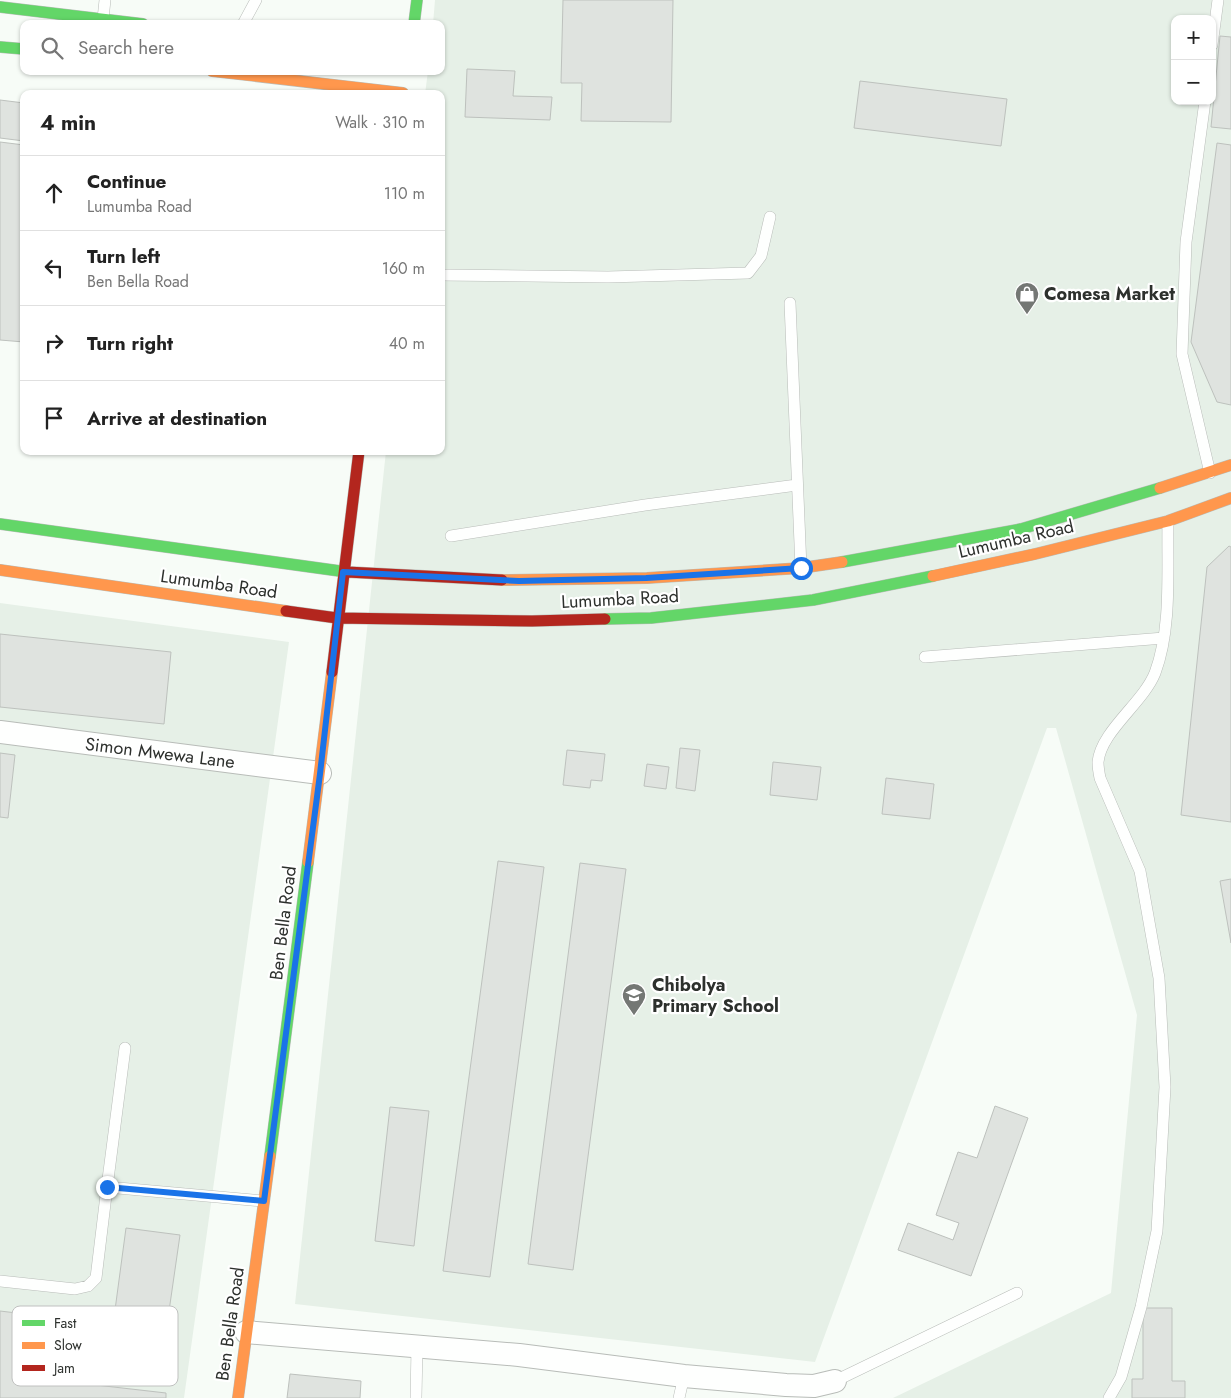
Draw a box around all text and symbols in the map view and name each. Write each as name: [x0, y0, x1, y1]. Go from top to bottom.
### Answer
map controls: [1171, 15, 1216, 105]
button: +: [1171, 15, 1216, 60]
search box: [20, 20, 445, 75]
icon: search: [38, 34, 66, 62]
text: Search here: [78, 34, 174, 61]
button: −: [1171, 60, 1216, 105]
text: 4 min: [40, 108, 96, 138]
text: Walk · 310 m: [335, 111, 425, 134]
text: Continue: [87, 168, 166, 195]
icon: ahead: [40, 179, 68, 207]
text: 110 m: [384, 182, 425, 205]
text: Lumumba Road: [87, 195, 192, 218]
text: Turn left: [87, 243, 160, 270]
icon: left: [40, 254, 68, 282]
text: 160 m: [382, 257, 425, 280]
text: Ben Bella Road: [87, 270, 189, 293]
shop icon: Comesa Market: [1014, 281, 1040, 315]
place label: Comesa Market: [1044, 281, 1175, 307]
icon: right: [40, 329, 68, 357]
text: Turn right: [87, 330, 173, 357]
text: 40 m: [389, 332, 425, 355]
icon: arrive: [40, 404, 68, 432]
text: Arrive at destination: [87, 405, 267, 432]
street label: Lumumba Road: [956, 513, 1076, 565]
route start: [790, 557, 813, 580]
street label: Lumumba Road: [159, 563, 279, 605]
street label: Lumumba Road: [560, 583, 680, 615]
street label: Simon Mwewa Lane: [84, 731, 236, 775]
street label: Ben Bella Road: [263, 865, 303, 981]
place label: Chibolya Primary School: [652, 972, 779, 1019]
school or university icon: Chibolya Primary School: [621, 982, 647, 1016]
route end: [96, 1176, 119, 1199]
street label: Ben Bella Road: [209, 1265, 251, 1383]
legend: [12, 1306, 178, 1386]
text: Fast: [54, 1313, 77, 1333]
text: Slow: [54, 1335, 82, 1355]
text: Jam: [52, 1358, 75, 1378]

